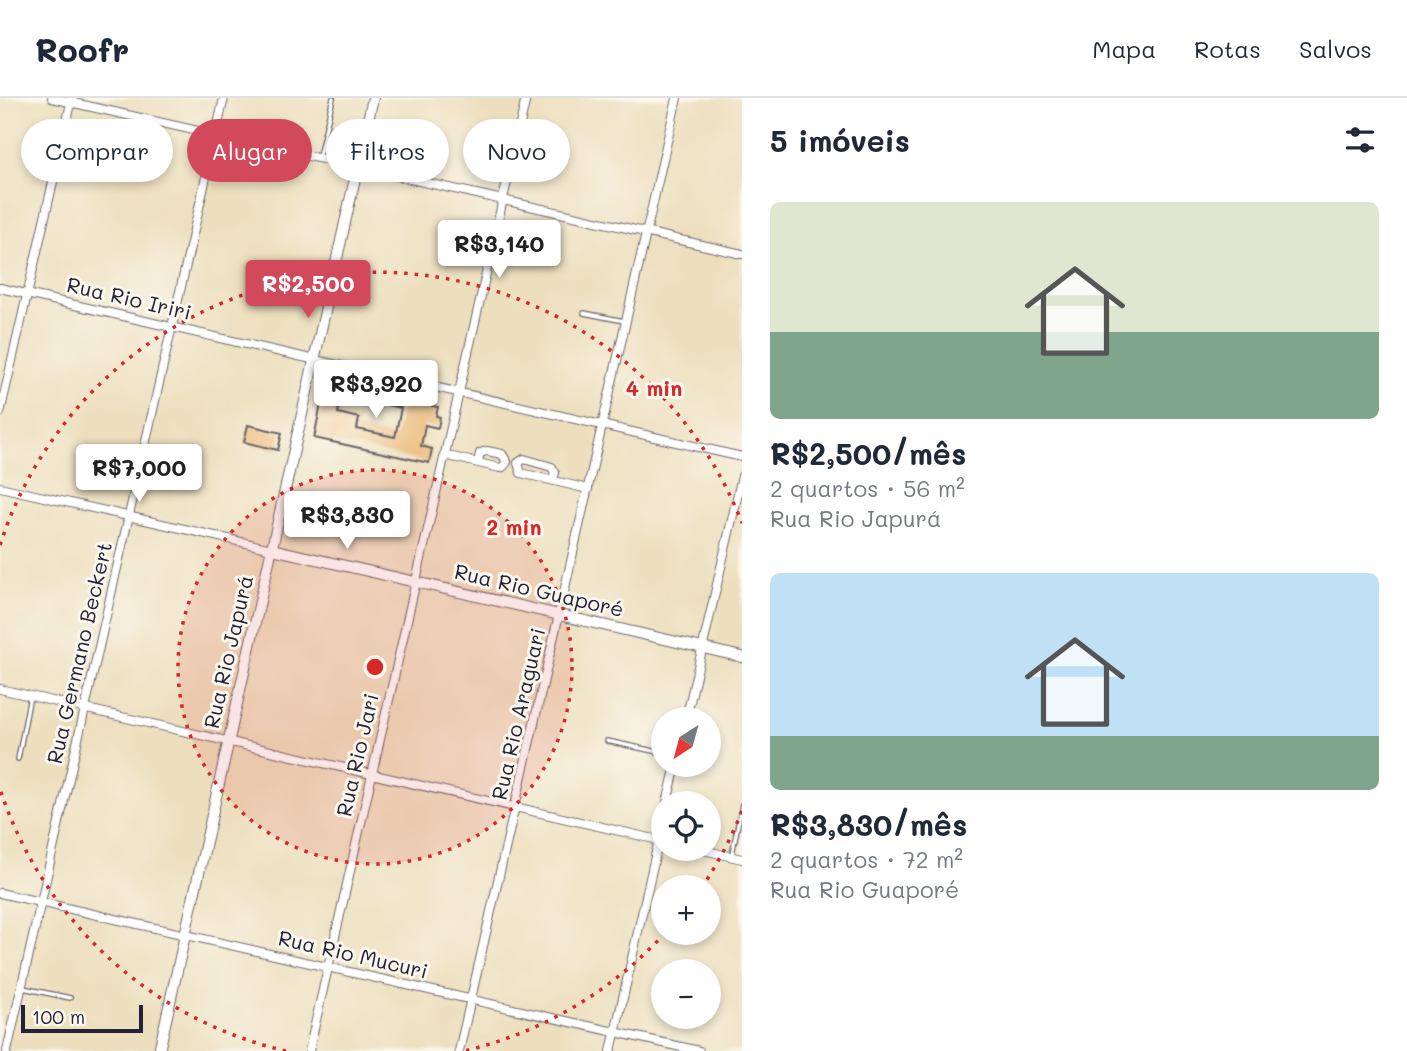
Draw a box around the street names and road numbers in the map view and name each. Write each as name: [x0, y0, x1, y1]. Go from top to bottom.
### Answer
street label: Rua Rio Iriri: [64, 270, 194, 325]
street label: Rua Germano Beckert: [40, 539, 117, 766]
street label: Rua Rio Guaporé: [452, 557, 627, 622]
street label: Rua Rio Japurá: [197, 572, 258, 731]
street label: Rua Rio Araguari: [485, 625, 550, 802]
street label: Rua Rio Jari: [329, 691, 384, 819]
street label: Rua Rio Mucuri: [276, 923, 431, 984]

